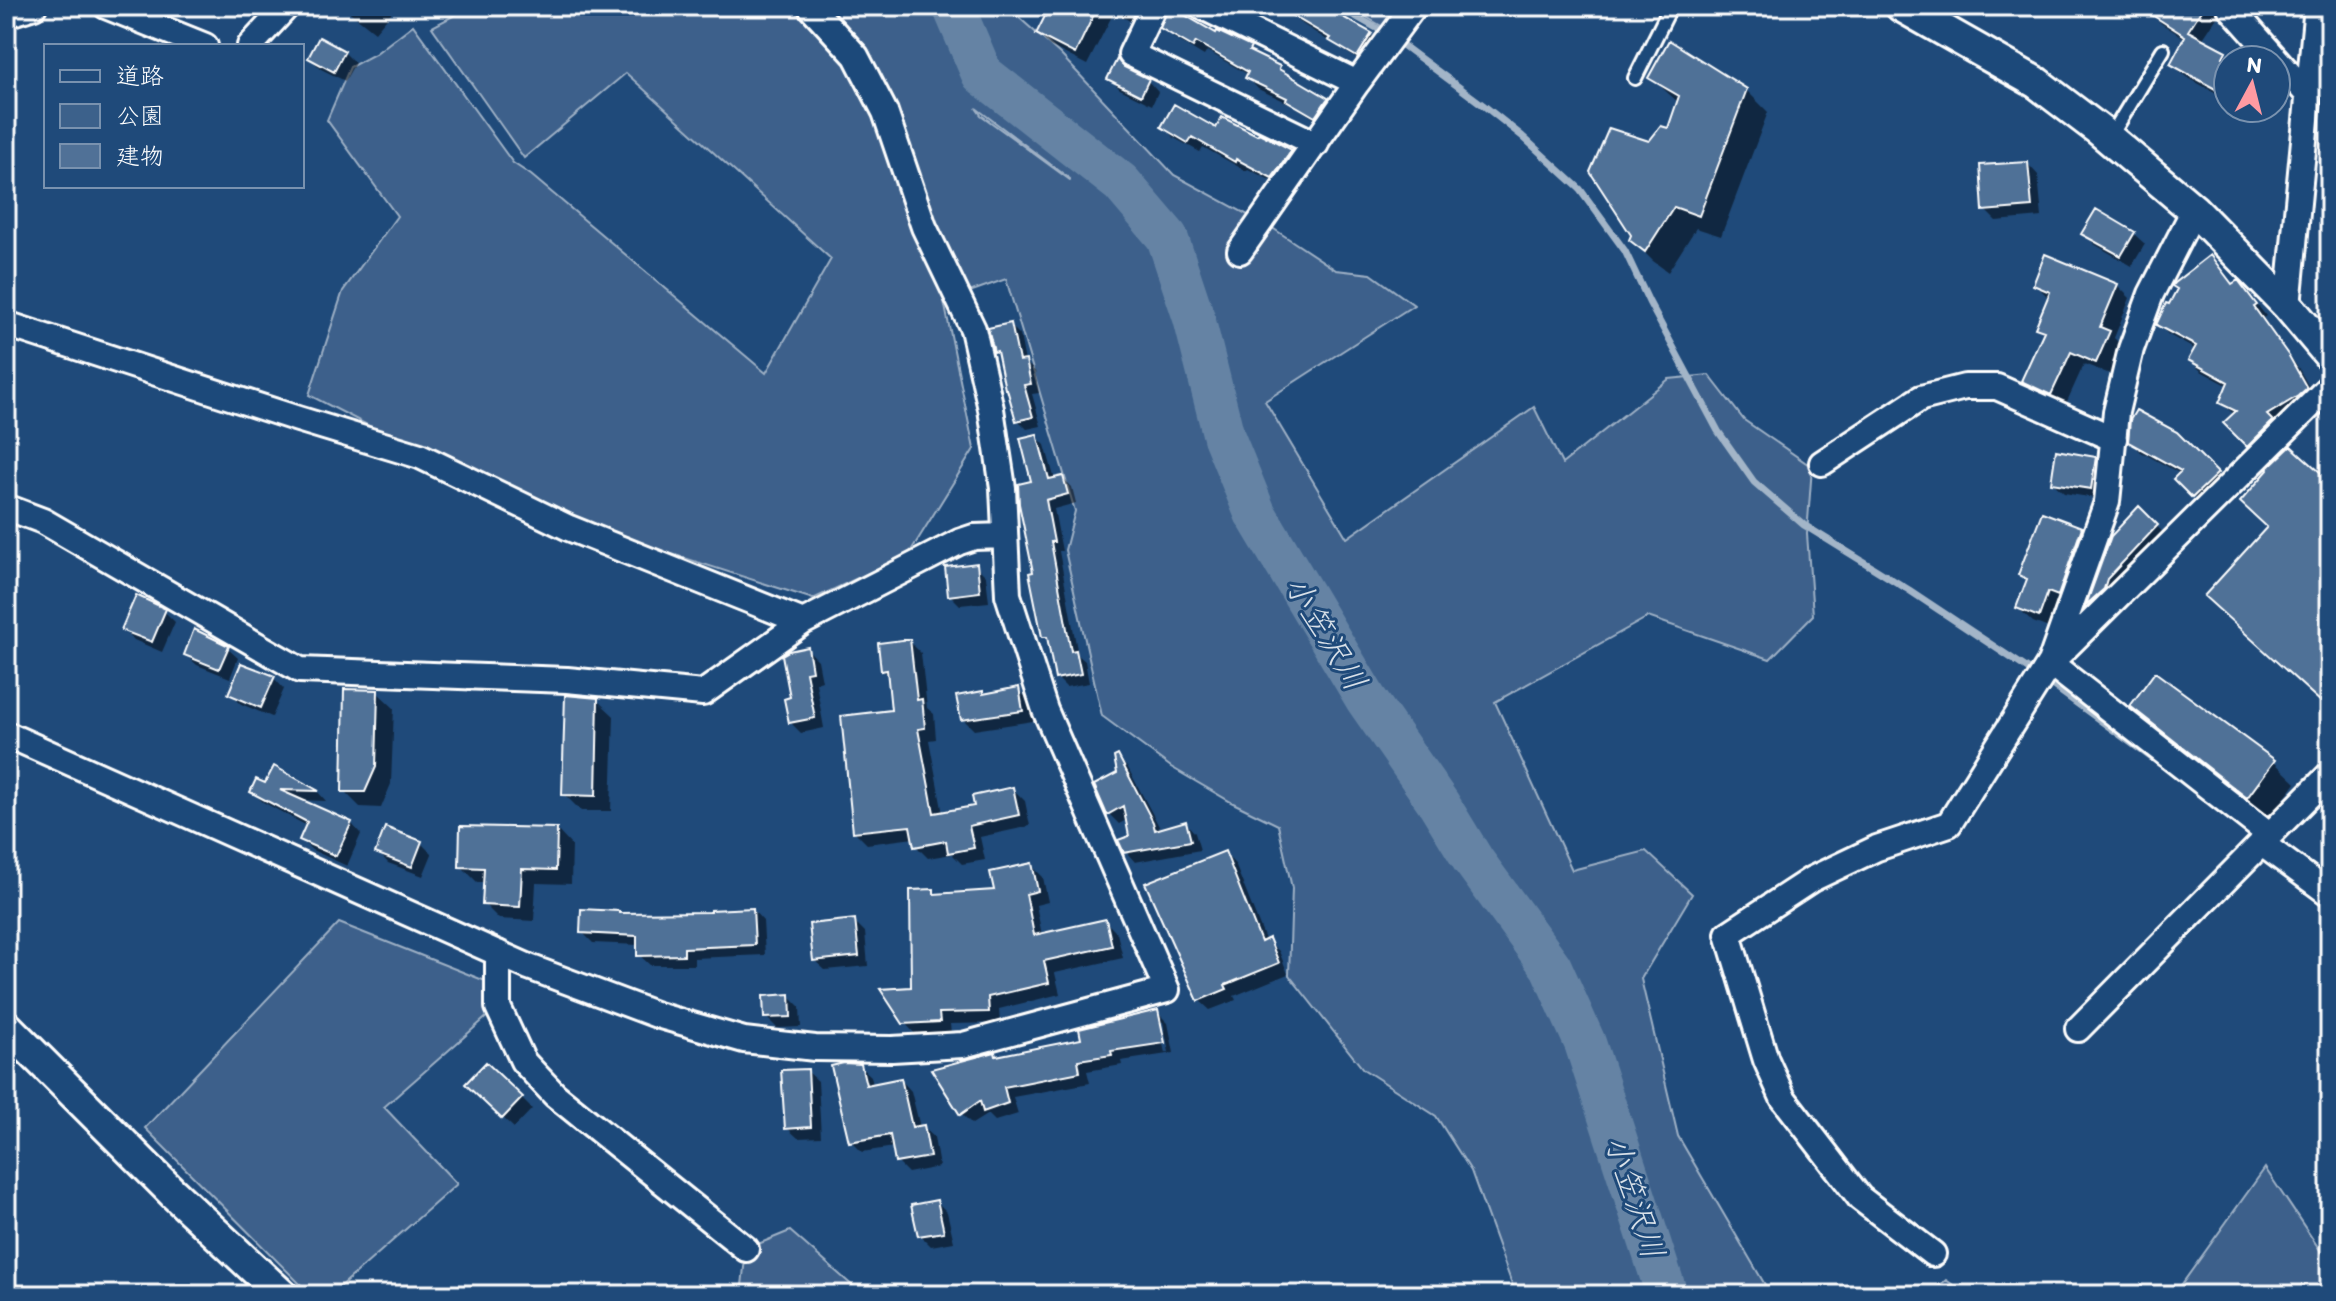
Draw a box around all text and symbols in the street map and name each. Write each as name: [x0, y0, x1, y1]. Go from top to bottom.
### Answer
legend: [44, 44, 304, 188]
north arrow: [2212, 44, 2292, 124]
text: N: [2245, 50, 2263, 79]
text: 道路: [116, 61, 164, 90]
text: 公園: [116, 101, 164, 130]
text: 建物: [116, 141, 164, 170]
water label: 小笠沢川: [1277, 568, 1375, 698]
water label: 小笠沢川: [1597, 1130, 1673, 1264]

